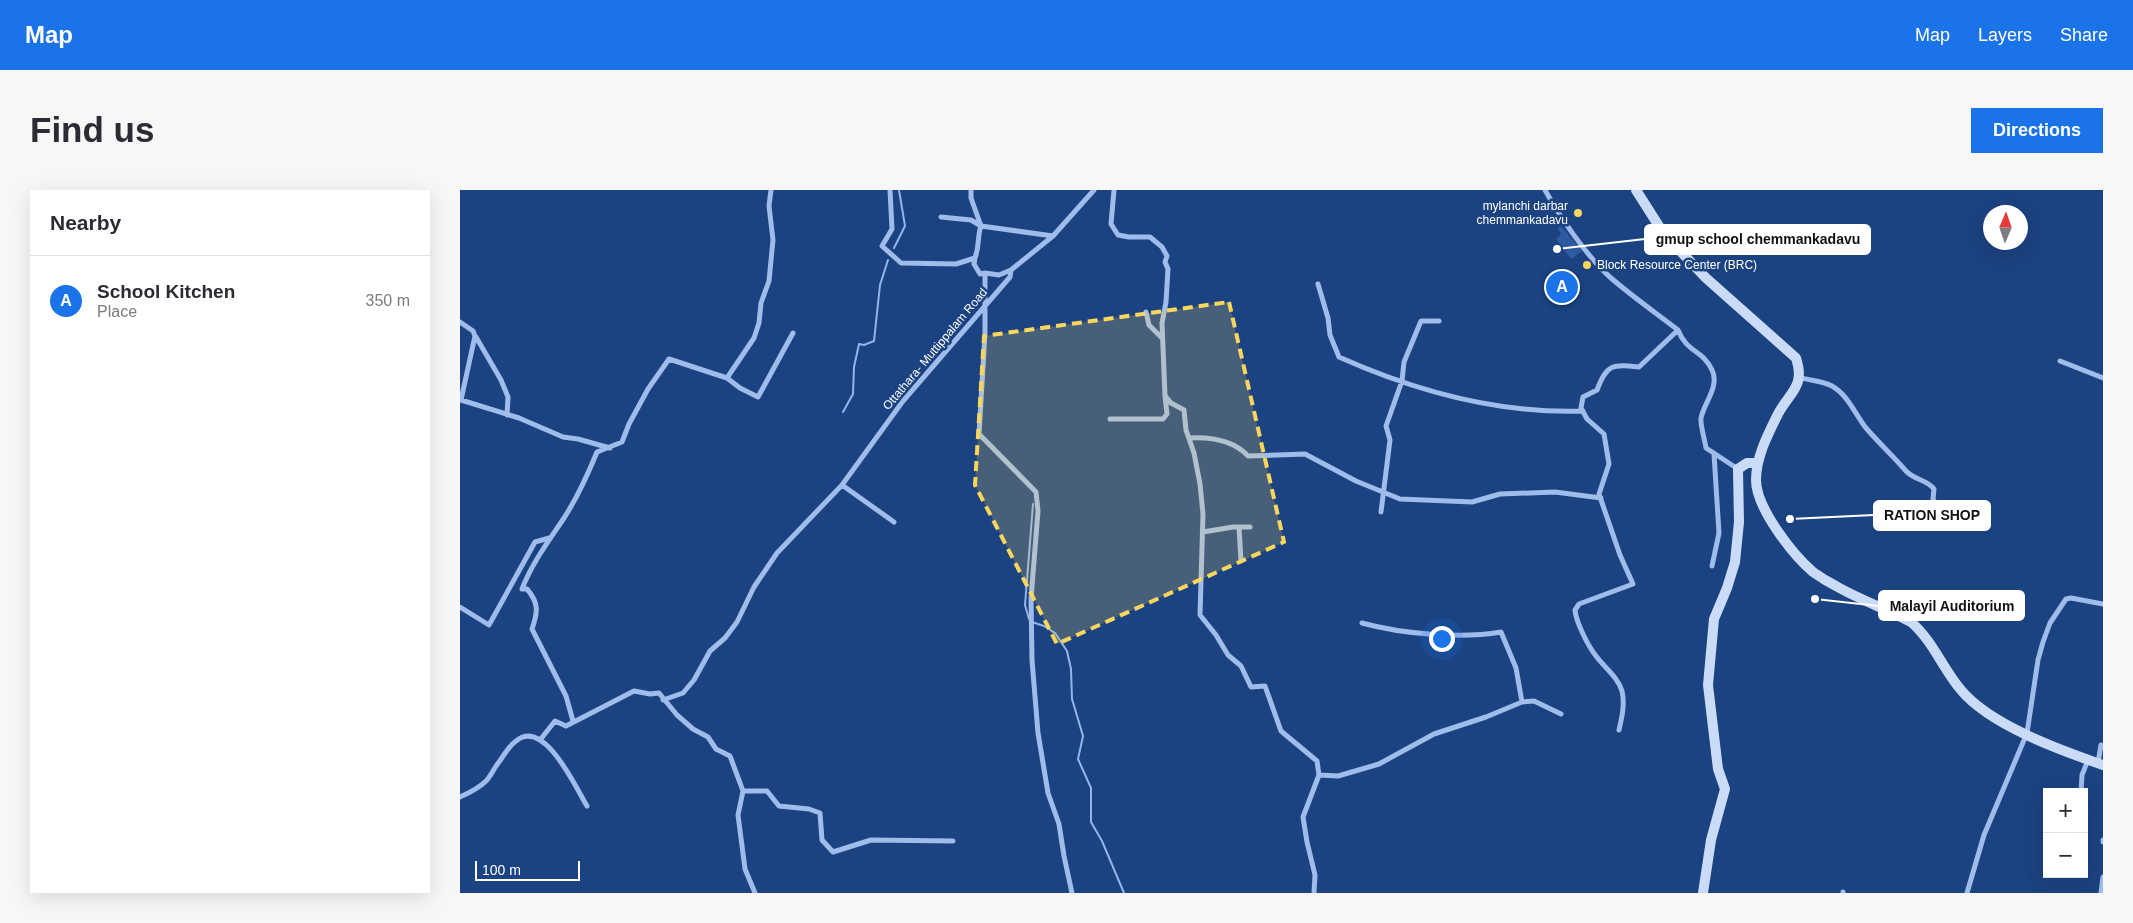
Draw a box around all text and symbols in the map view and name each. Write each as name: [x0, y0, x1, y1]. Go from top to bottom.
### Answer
text: Map: [25, 21, 73, 48]
text: Map: [1915, 25, 1950, 45]
text: Layers: [1978, 25, 2032, 45]
text: Share: [2060, 25, 2108, 45]
button: Directions: [1971, 108, 2103, 153]
text: Find us: [30, 110, 154, 149]
place label: mylanchi darbar chemmankadavu: [1477, 199, 1568, 227]
north arrow: [1983, 205, 2028, 250]
marker: mylanchi darbar chemmankadavu: [1572, 207, 1584, 219]
text: Nearby: [50, 211, 121, 234]
callout: gmup school chemmankadavu: [1645, 225, 1870, 254]
text: gmup school chemmankadavu: [1656, 231, 1860, 247]
place label: Block Resource Center (BRC): [1597, 258, 1757, 272]
marker: Block Resource Center (BRC): [1581, 259, 1593, 271]
pin: A: [1546, 268, 1578, 306]
text: School Kitchen: [97, 281, 235, 302]
street label: Ottathara- Muttippalam Road: [880, 285, 990, 413]
text: A: [60, 292, 72, 309]
text: 350 m: [366, 292, 410, 309]
text: Place: [97, 303, 137, 320]
callout: RATION SHOP: [1874, 501, 1990, 530]
text: RATION SHOP: [1884, 507, 1980, 523]
callout: Malayil Auditorium: [1879, 591, 2024, 620]
text: Malayil Auditorium: [1890, 598, 2014, 614]
your location: [1429, 626, 1455, 652]
map controls: [2043, 788, 2088, 878]
button: +: [2043, 788, 2088, 833]
button: −: [2043, 833, 2088, 878]
scale bar: [475, 858, 580, 881]
text: 100 m: [482, 862, 521, 878]

